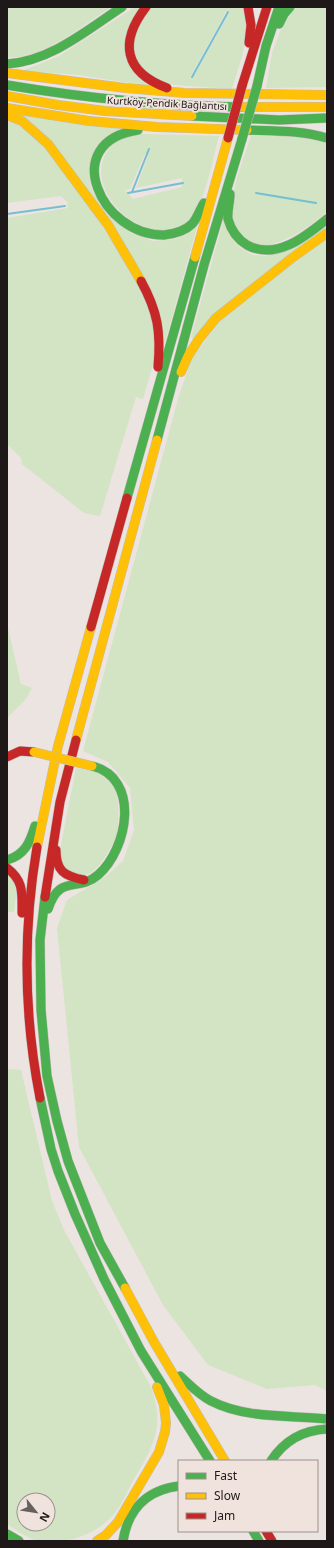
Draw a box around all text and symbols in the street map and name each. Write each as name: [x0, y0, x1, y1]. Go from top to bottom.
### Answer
street label: Kurtköy-Pendik Bağlantısı: [107, 93, 227, 113]
legend: [178, 1460, 318, 1532]
text: Fast: [214, 1467, 238, 1484]
text: Slow: [214, 1487, 241, 1504]
north arrow: [16, 1492, 56, 1532]
text: Jam: [213, 1507, 235, 1524]
text: N: [36, 1510, 54, 1525]

